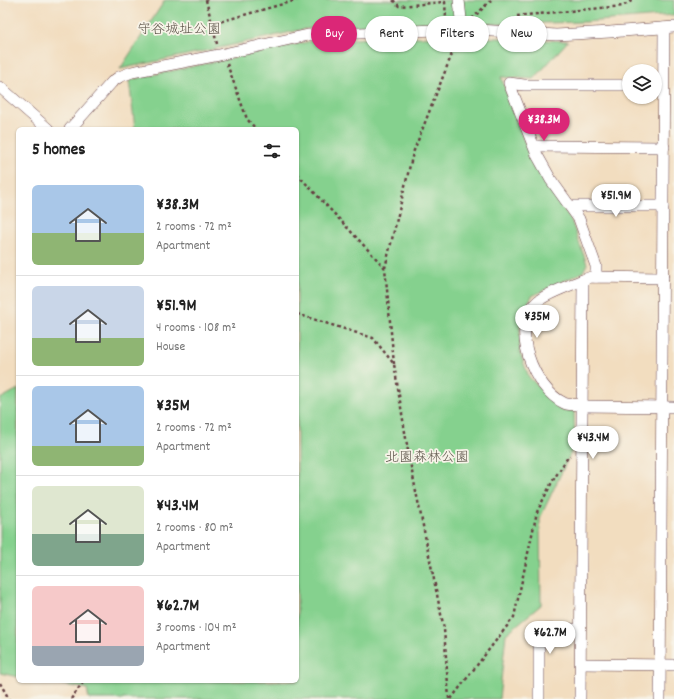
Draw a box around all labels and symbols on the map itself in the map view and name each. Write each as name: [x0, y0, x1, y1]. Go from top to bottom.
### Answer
park label: 守谷城址公園: [137, 20, 221, 40]
pin: ¥38.3M: [511, 108, 577, 142]
pin: ¥51.9M: [583, 184, 649, 218]
pin: ¥35M: [513, 305, 561, 339]
pin: ¥43.4M: [560, 426, 626, 460]
park label: 北園森林公園: [385, 448, 469, 468]
pin: ¥62.7M: [517, 621, 583, 655]

